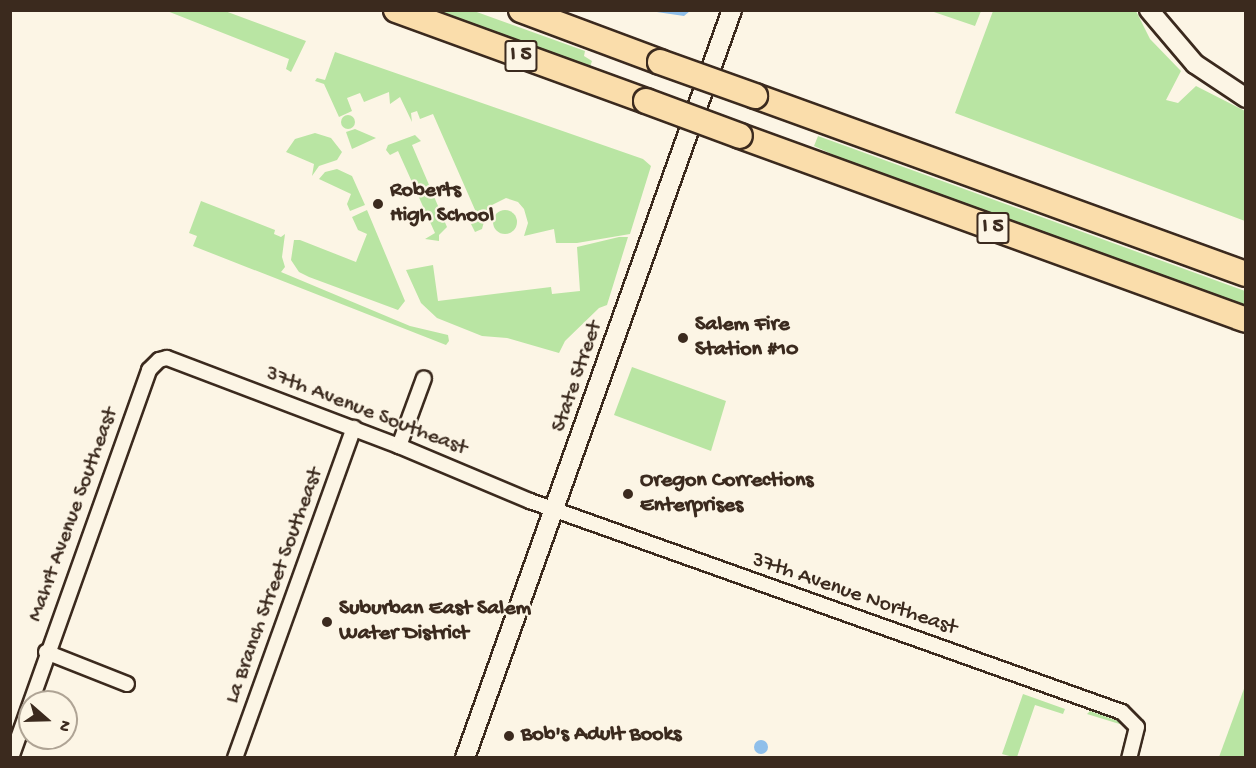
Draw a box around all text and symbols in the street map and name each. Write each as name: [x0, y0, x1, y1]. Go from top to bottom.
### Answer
road number: I 5: [503, 38, 539, 74]
place label: Roberts High School: [390, 178, 494, 230]
marker: Roberts High School: [371, 197, 385, 211]
road number: I 5: [975, 210, 1011, 246]
place label: Salem Fire Station #10: [695, 312, 799, 364]
street label: State Street: [547, 318, 609, 436]
marker: Salem Fire Station #10: [676, 331, 690, 345]
street label: 37th Avenue Southeast: [262, 361, 470, 463]
street label: Mahrt Avenue Southeast: [23, 404, 125, 626]
street label: La Branch Street Southeast: [220, 465, 330, 707]
place label: Oregon Corrections Enterprises: [640, 468, 813, 520]
marker: Oregon Corrections Enterprises: [621, 487, 635, 501]
street label: 37th Avenue Northeast: [748, 547, 960, 643]
place label: Suburban East Salem Water District: [339, 596, 531, 648]
marker: Suburban East Salem Water District: [320, 615, 334, 629]
north arrow: [18, 690, 78, 750]
text: N: [53, 717, 74, 734]
place label: Bob's Adult Books: [521, 723, 681, 749]
marker: Bob's Adult Books: [502, 729, 516, 743]

